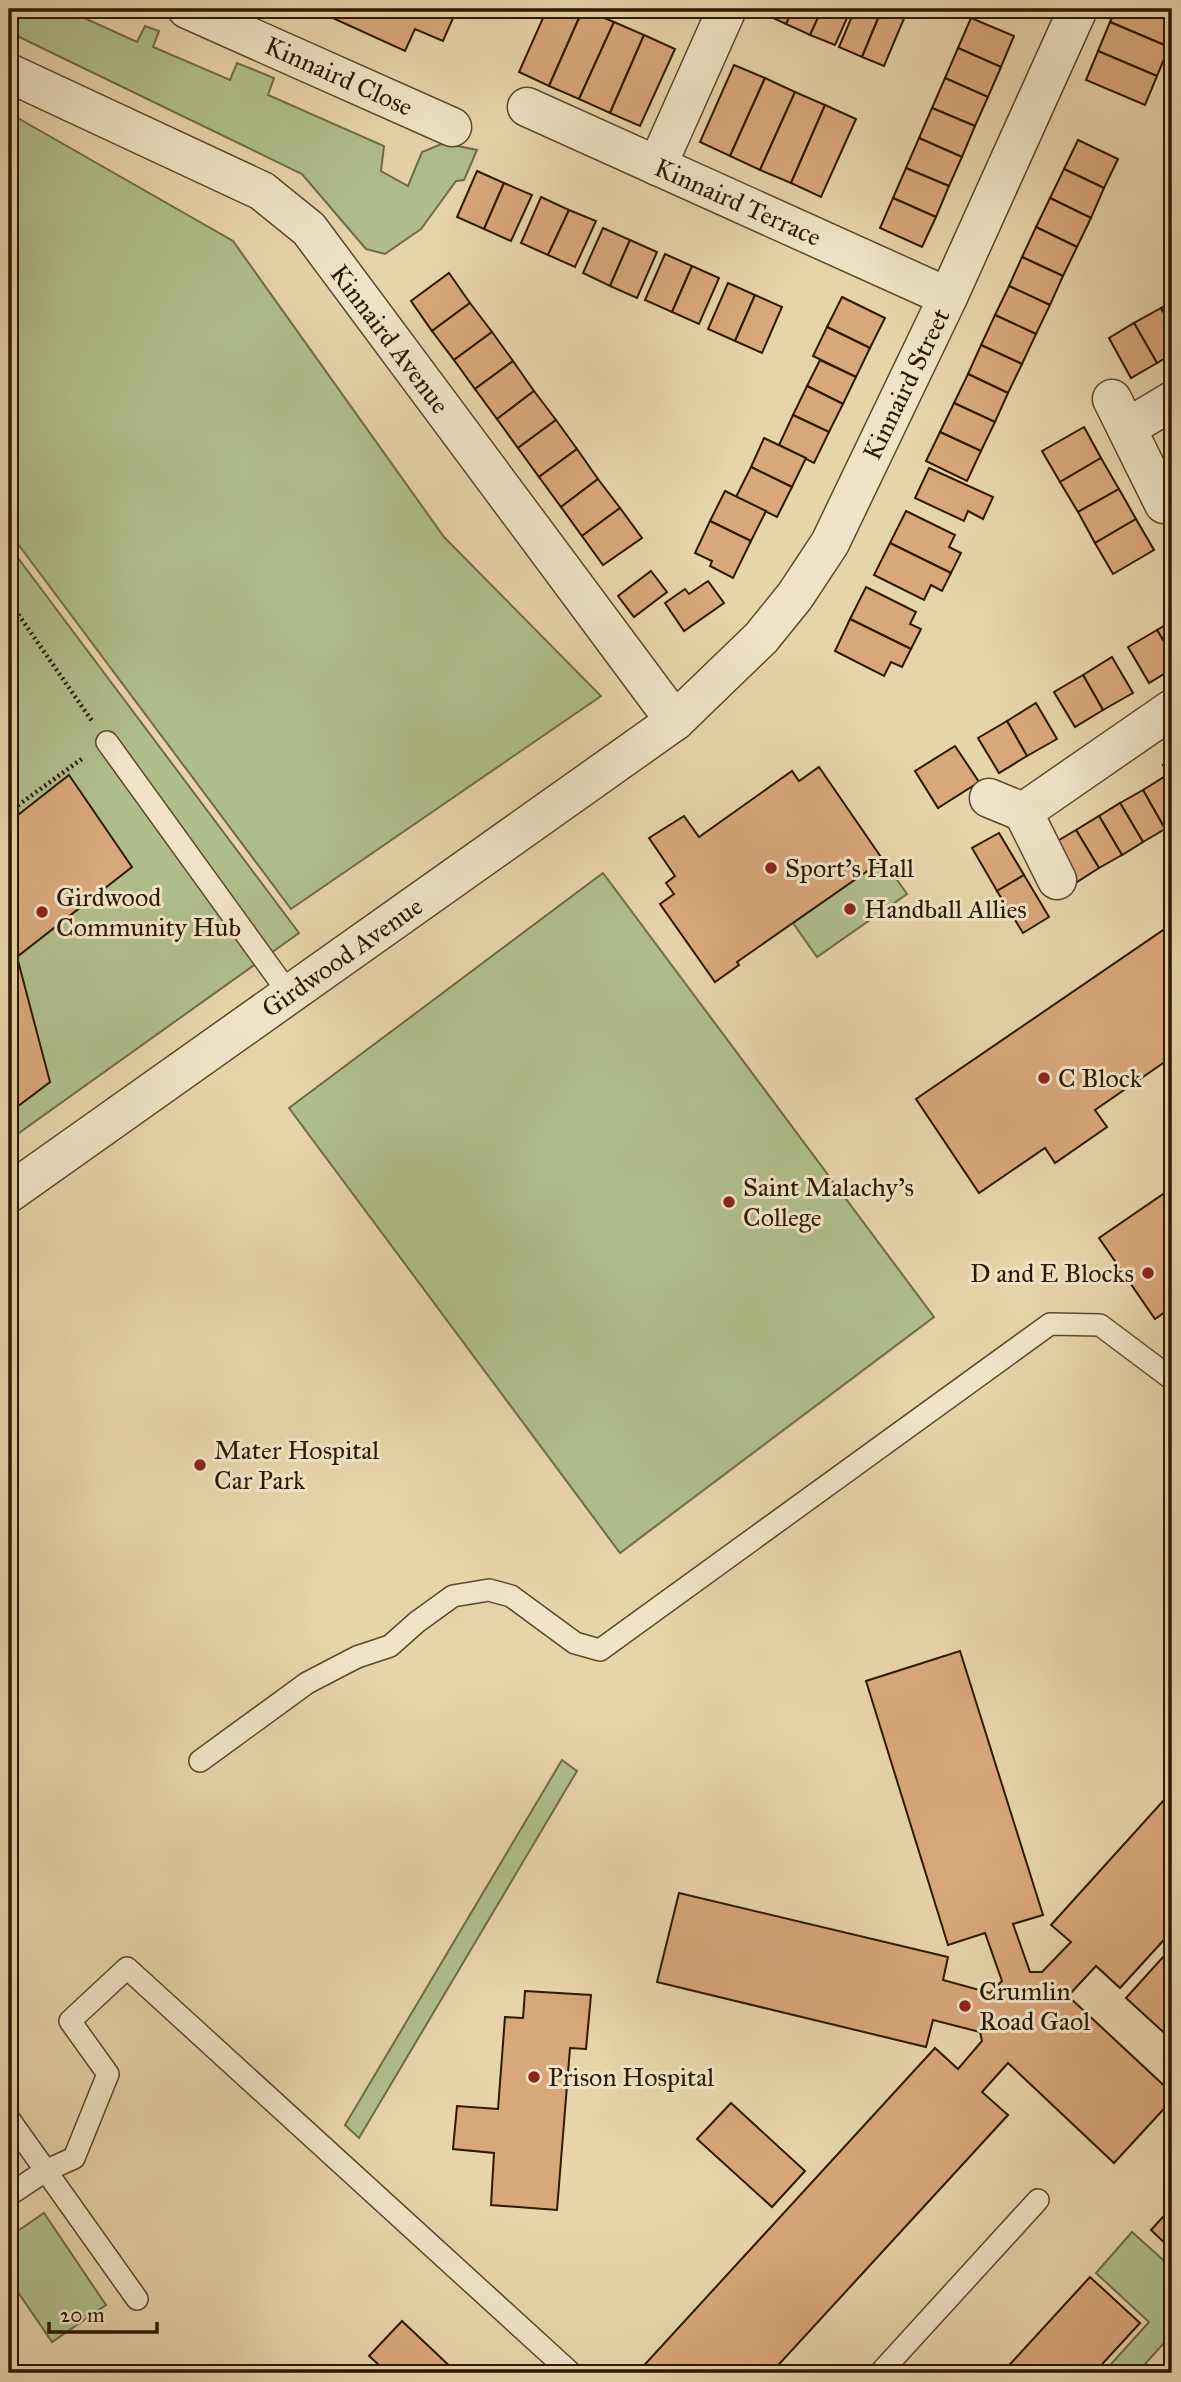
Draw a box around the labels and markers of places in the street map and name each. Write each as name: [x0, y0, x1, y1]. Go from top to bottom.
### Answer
place label: Sport's Hall: [785, 852, 914, 884]
marker: Sport's Hall: [763, 860, 779, 876]
place label: Girdwood Community Hub: [56, 881, 241, 943]
place label: Handball Allies: [864, 893, 1027, 925]
marker: Handball Allies: [842, 901, 858, 917]
marker: Girdwood Community Hub: [34, 904, 50, 920]
place label: C Block: [1058, 1062, 1143, 1094]
marker: C Block: [1036, 1070, 1052, 1086]
place label: Saint Malachy's College: [743, 1171, 914, 1233]
marker: Saint Malachy's College: [721, 1194, 737, 1210]
place label: D and E Blocks: [970, 1257, 1134, 1289]
marker: D and E Blocks: [1140, 1265, 1156, 1281]
place label: Mater Hospital Car Park: [214, 1434, 379, 1496]
marker: Mater Hospital Car Park: [192, 1457, 208, 1473]
place label: Crumlin Road Gaol: [979, 1975, 1090, 2037]
marker: Crumlin Road Gaol: [957, 1998, 973, 2014]
place label: Prison Hospital: [548, 2061, 714, 2093]
marker: Prison Hospital: [526, 2069, 542, 2085]

